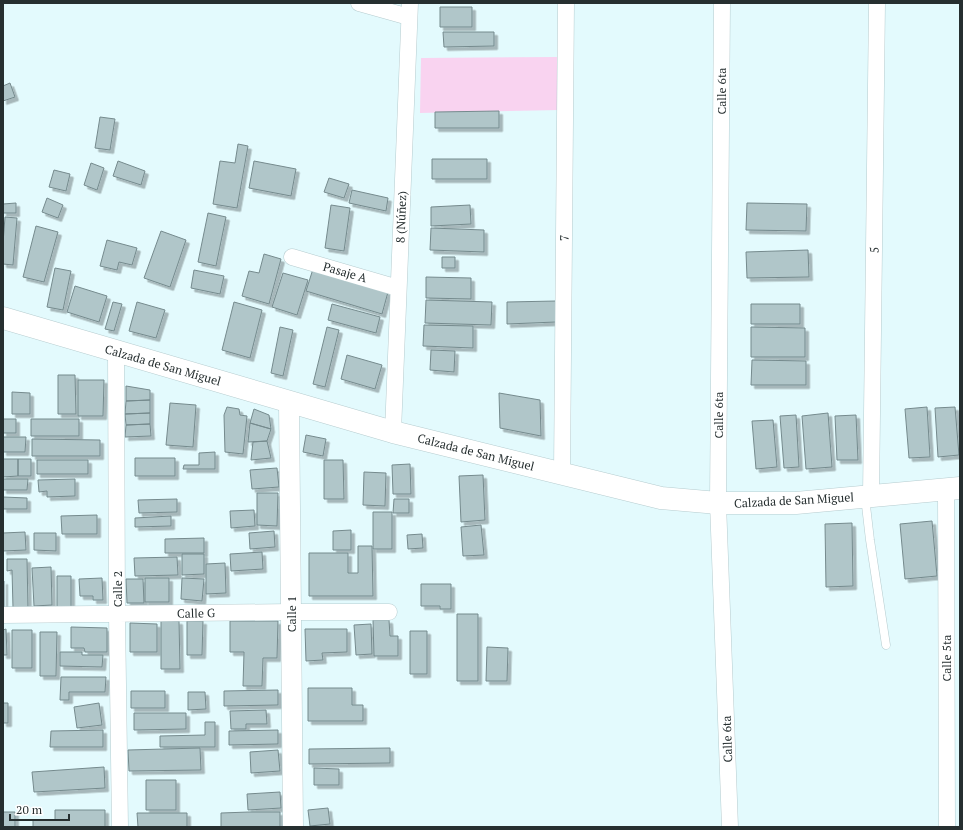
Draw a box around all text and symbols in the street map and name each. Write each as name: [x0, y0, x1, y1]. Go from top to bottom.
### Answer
street label: Calle 6ta: [714, 68, 729, 114]
street label: 8 (Núñez): [393, 191, 409, 243]
street label: 7: [556, 235, 572, 241]
street label: 5: [866, 247, 882, 253]
street label: Pasaje A: [321, 259, 369, 286]
street label: Calzada de San Miguel: [103, 341, 223, 389]
street label: Calle 6ta: [711, 392, 726, 438]
street label: Calzada de San Miguel: [416, 430, 536, 474]
street label: Calzada de San Miguel: [734, 489, 855, 511]
street label: Calle 2: [110, 571, 125, 607]
street label: Calle 1: [284, 596, 299, 632]
street label: Calle G: [177, 605, 216, 621]
street label: Calle 5ta: [939, 635, 954, 681]
street label: Calle 6ta: [719, 715, 735, 763]
scale bar: [10, 796, 69, 822]
text: 20 m: [16, 802, 43, 817]

